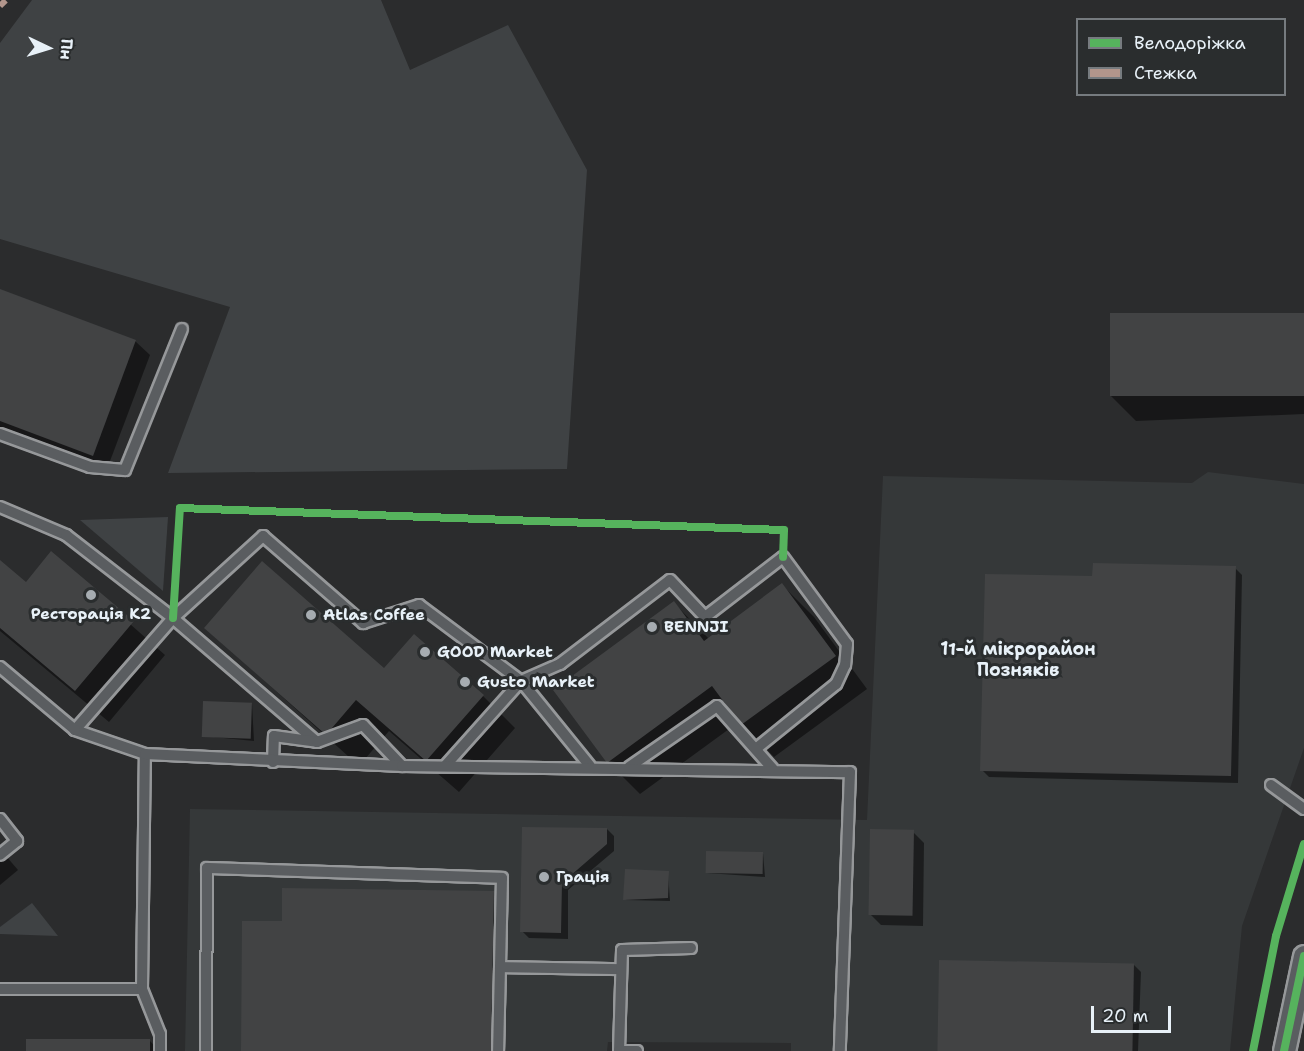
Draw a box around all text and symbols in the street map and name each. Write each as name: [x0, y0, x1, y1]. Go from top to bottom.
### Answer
north arrow: [18, 18, 78, 78]
legend: [1076, 18, 1286, 96]
text: Велодоріжка: [1134, 31, 1246, 55]
text: Пн: [55, 38, 78, 61]
text: Стежка: [1134, 61, 1197, 85]
marker: Ресторація K2: [84, 588, 98, 602]
place label: Ресторація K2: [31, 604, 151, 624]
place label: Atlas Coffee: [323, 605, 425, 625]
marker: Atlas Coffee: [304, 608, 318, 622]
place label: BENNJI: [664, 617, 729, 637]
marker: BENNJI: [645, 620, 659, 634]
district label: 11-й мікрорайон Позняків: [940, 639, 1096, 682]
place label: GOOD Market: [437, 642, 553, 662]
marker: GOOD Market: [418, 645, 432, 659]
place label: Gusto Market: [477, 672, 595, 692]
marker: Gusto Market: [458, 675, 472, 689]
place label: Грація: [556, 867, 610, 887]
marker: Грація: [537, 870, 551, 884]
scale bar: [1094, 994, 1174, 1032]
text: 20 m: [1102, 1004, 1148, 1028]

